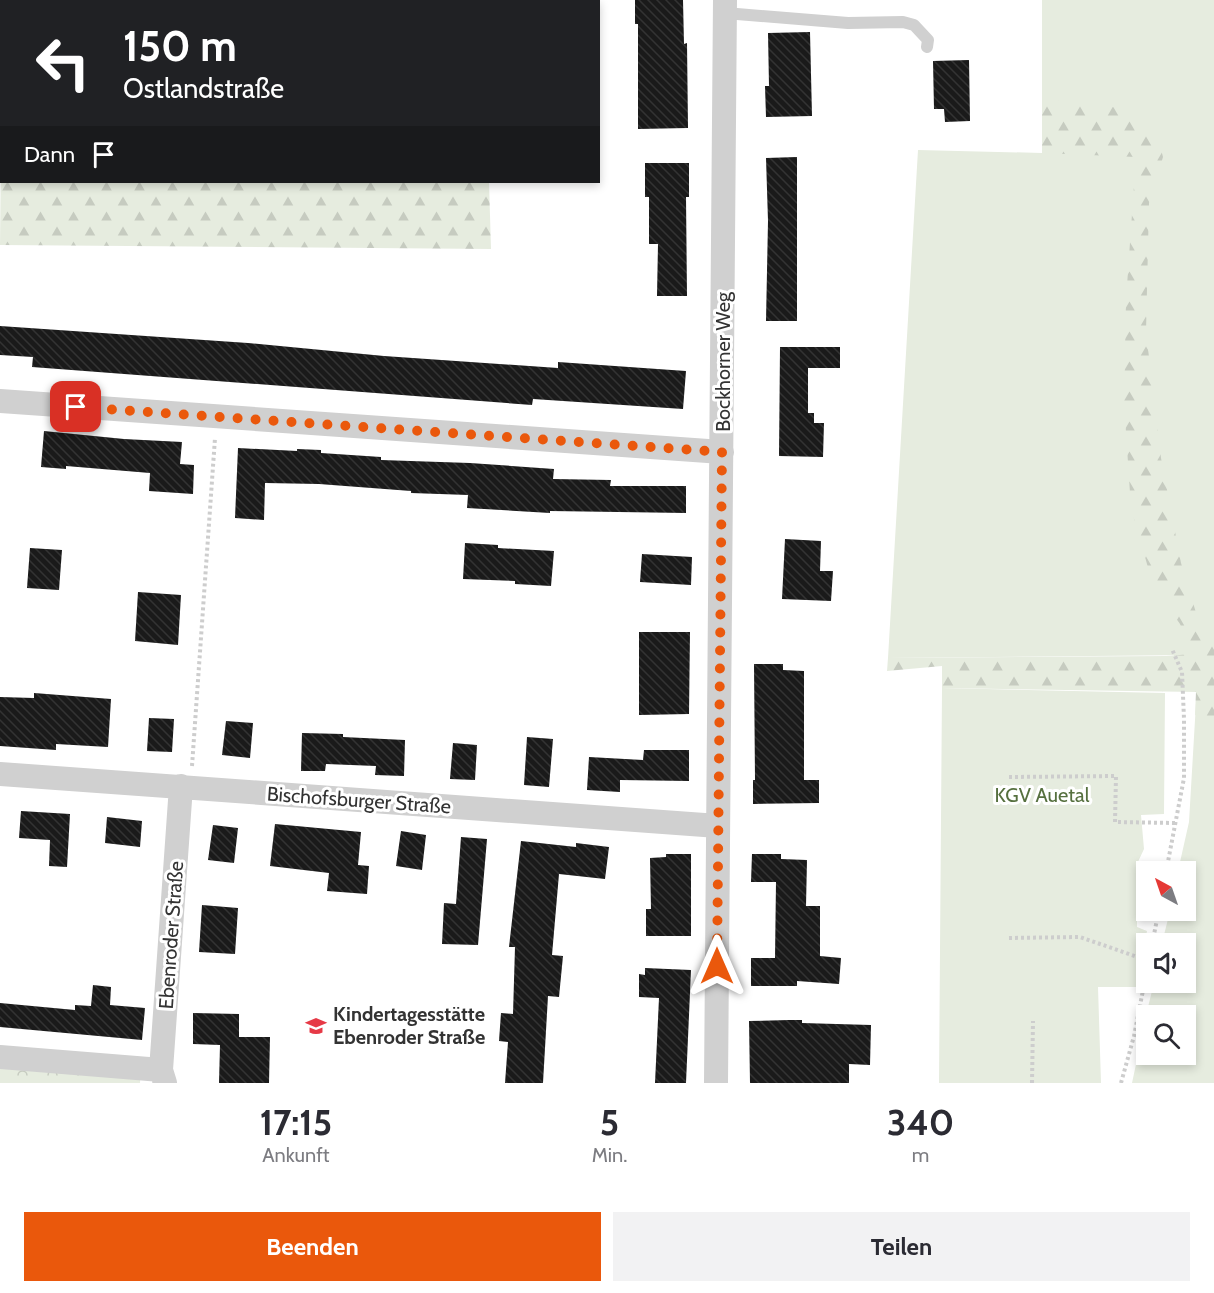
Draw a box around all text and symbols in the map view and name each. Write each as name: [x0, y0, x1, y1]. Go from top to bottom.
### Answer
text: 150 m: [123, 20, 237, 72]
icon: left: [24, 24, 102, 102]
text: Ostlandstraße: [123, 72, 284, 105]
icon: arrive: [87, 138, 120, 171]
text: Dann: [24, 141, 75, 168]
street label: Bockhorner Weg: [711, 291, 735, 432]
pin: [50, 381, 101, 432]
icon: arrive: [59, 390, 92, 423]
street label: Bischofsburger Straße: [266, 782, 452, 818]
park label: KGV Auetal: [995, 783, 1090, 807]
street label: Ebenroder Straße: [154, 860, 188, 1010]
north arrow: [1136, 861, 1196, 921]
map controls: [1136, 861, 1196, 1065]
button: sound: [1136, 933, 1196, 993]
position arrow: [685, 934, 749, 998]
place label: Kindertagesstätte Ebenroder Straße: [333, 1002, 485, 1049]
button: search: [1136, 1005, 1196, 1065]
school or university icon: Kindertagesstätte Ebenroder Straße: [304, 1014, 328, 1038]
text: 17:15: [260, 1100, 332, 1144]
text: 5: [600, 1100, 619, 1144]
text: 340: [887, 1100, 954, 1144]
text: Ankunft: [262, 1143, 330, 1167]
text: Min.: [592, 1143, 627, 1167]
text: m: [912, 1143, 929, 1167]
button: Beenden: [24, 1212, 601, 1281]
button: Teilen: [613, 1212, 1190, 1281]

